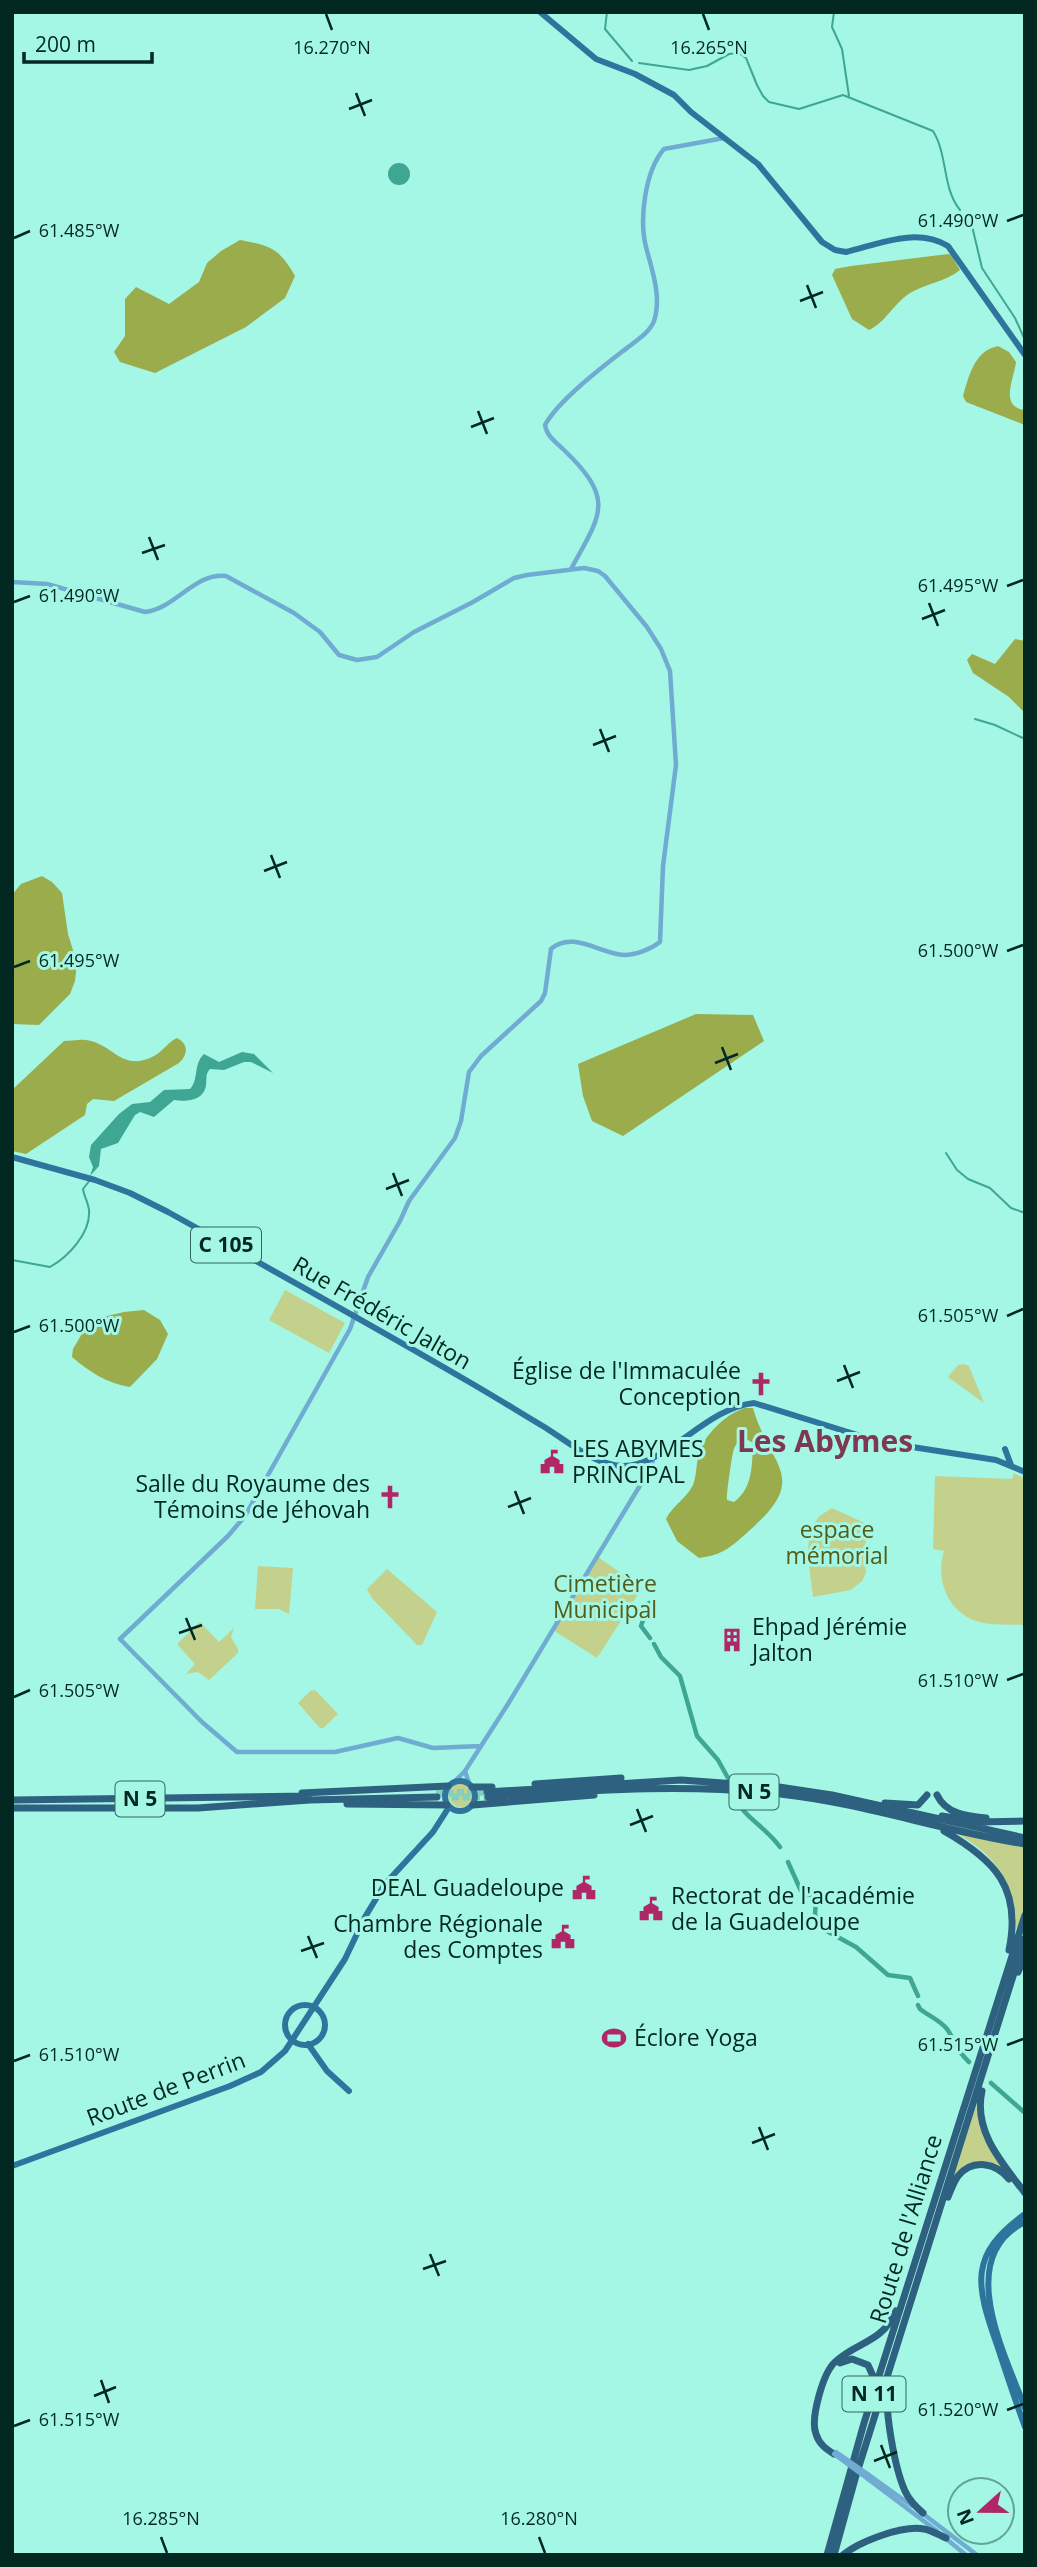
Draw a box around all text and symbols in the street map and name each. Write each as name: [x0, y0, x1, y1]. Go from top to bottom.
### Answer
scale bar: [24, 21, 152, 65]
text: 200 m: [35, 30, 96, 58]
text: 16.270°N: [293, 35, 371, 59]
text: 16.265°N: [670, 35, 748, 59]
text: 61.490°W: [918, 208, 999, 232]
text: 61.485°W: [39, 218, 120, 242]
text: 61.495°W: [918, 573, 999, 597]
text: 61.490°W: [39, 583, 120, 607]
text: 61.500°W: [918, 938, 999, 962]
text: 61.495°W: [39, 948, 120, 972]
road number: C 105: [191, 1228, 261, 1262]
street label: Rue Frédéric Jalton: [287, 1248, 478, 1376]
text: 61.505°W: [918, 1303, 999, 1327]
text: 61.500°W: [39, 1313, 120, 1337]
place label: Église de l'Immaculée Conception: [512, 1354, 741, 1412]
church icon: Église de l'Immaculée Conception: [747, 1370, 775, 1398]
district label: Les Abymes: [737, 1420, 913, 1461]
place label: LES ABYMES PRINCIPAL: [572, 1432, 704, 1490]
public building icon: LES ABYMES PRINCIPAL: [538, 1448, 566, 1476]
place label: Salle du Royaume des Témoins de Jéhovah: [135, 1467, 370, 1525]
church icon: Salle du Royaume des Témoins de Jéhovah: [376, 1483, 404, 1511]
park label: espace mémorial: [785, 1513, 889, 1571]
park label: Cimetière Municipal: [553, 1567, 657, 1625]
place label: Ehpad Jérémie Jalton: [750, 1610, 907, 1668]
building icon: Ehpad Jérémie Jalton: [718, 1626, 746, 1654]
text: 61.510°W: [918, 1668, 999, 1692]
text: 61.505°W: [39, 1678, 120, 1702]
road number: N 5: [730, 1774, 778, 1810]
road number: N 5: [116, 1782, 164, 1816]
place label: DEAL Guadeloupe: [371, 1871, 564, 1903]
public building icon: DEAL Guadeloupe: [570, 1874, 598, 1902]
place label: Rectorat de l'académie de la Guadeloupe: [671, 1879, 915, 1937]
public building icon: Rectorat de l'académie de la Guadeloupe: [637, 1895, 665, 1923]
place label: Chambre Régionale des Comptes: [333, 1907, 543, 1965]
public building icon: Chambre Régionale des Comptes: [549, 1923, 577, 1951]
place label: Éclore Yoga: [634, 2021, 758, 2053]
sports icon: Éclore Yoga: [600, 2024, 628, 2052]
text: 61.515°W: [918, 2032, 999, 2056]
text: 61.510°W: [39, 2042, 120, 2066]
street label: Route de Perrin: [82, 2043, 250, 2133]
street label: Route de l'Alliance: [861, 2130, 949, 2327]
road number: N 11: [842, 2376, 906, 2412]
text: 61.520°W: [918, 2397, 999, 2421]
text: 61.515°W: [39, 2407, 120, 2431]
north arrow: [946, 2476, 1016, 2546]
text: N: [950, 2505, 980, 2529]
text: 16.285°N: [122, 2506, 200, 2530]
text: 16.280°N: [500, 2506, 578, 2530]

